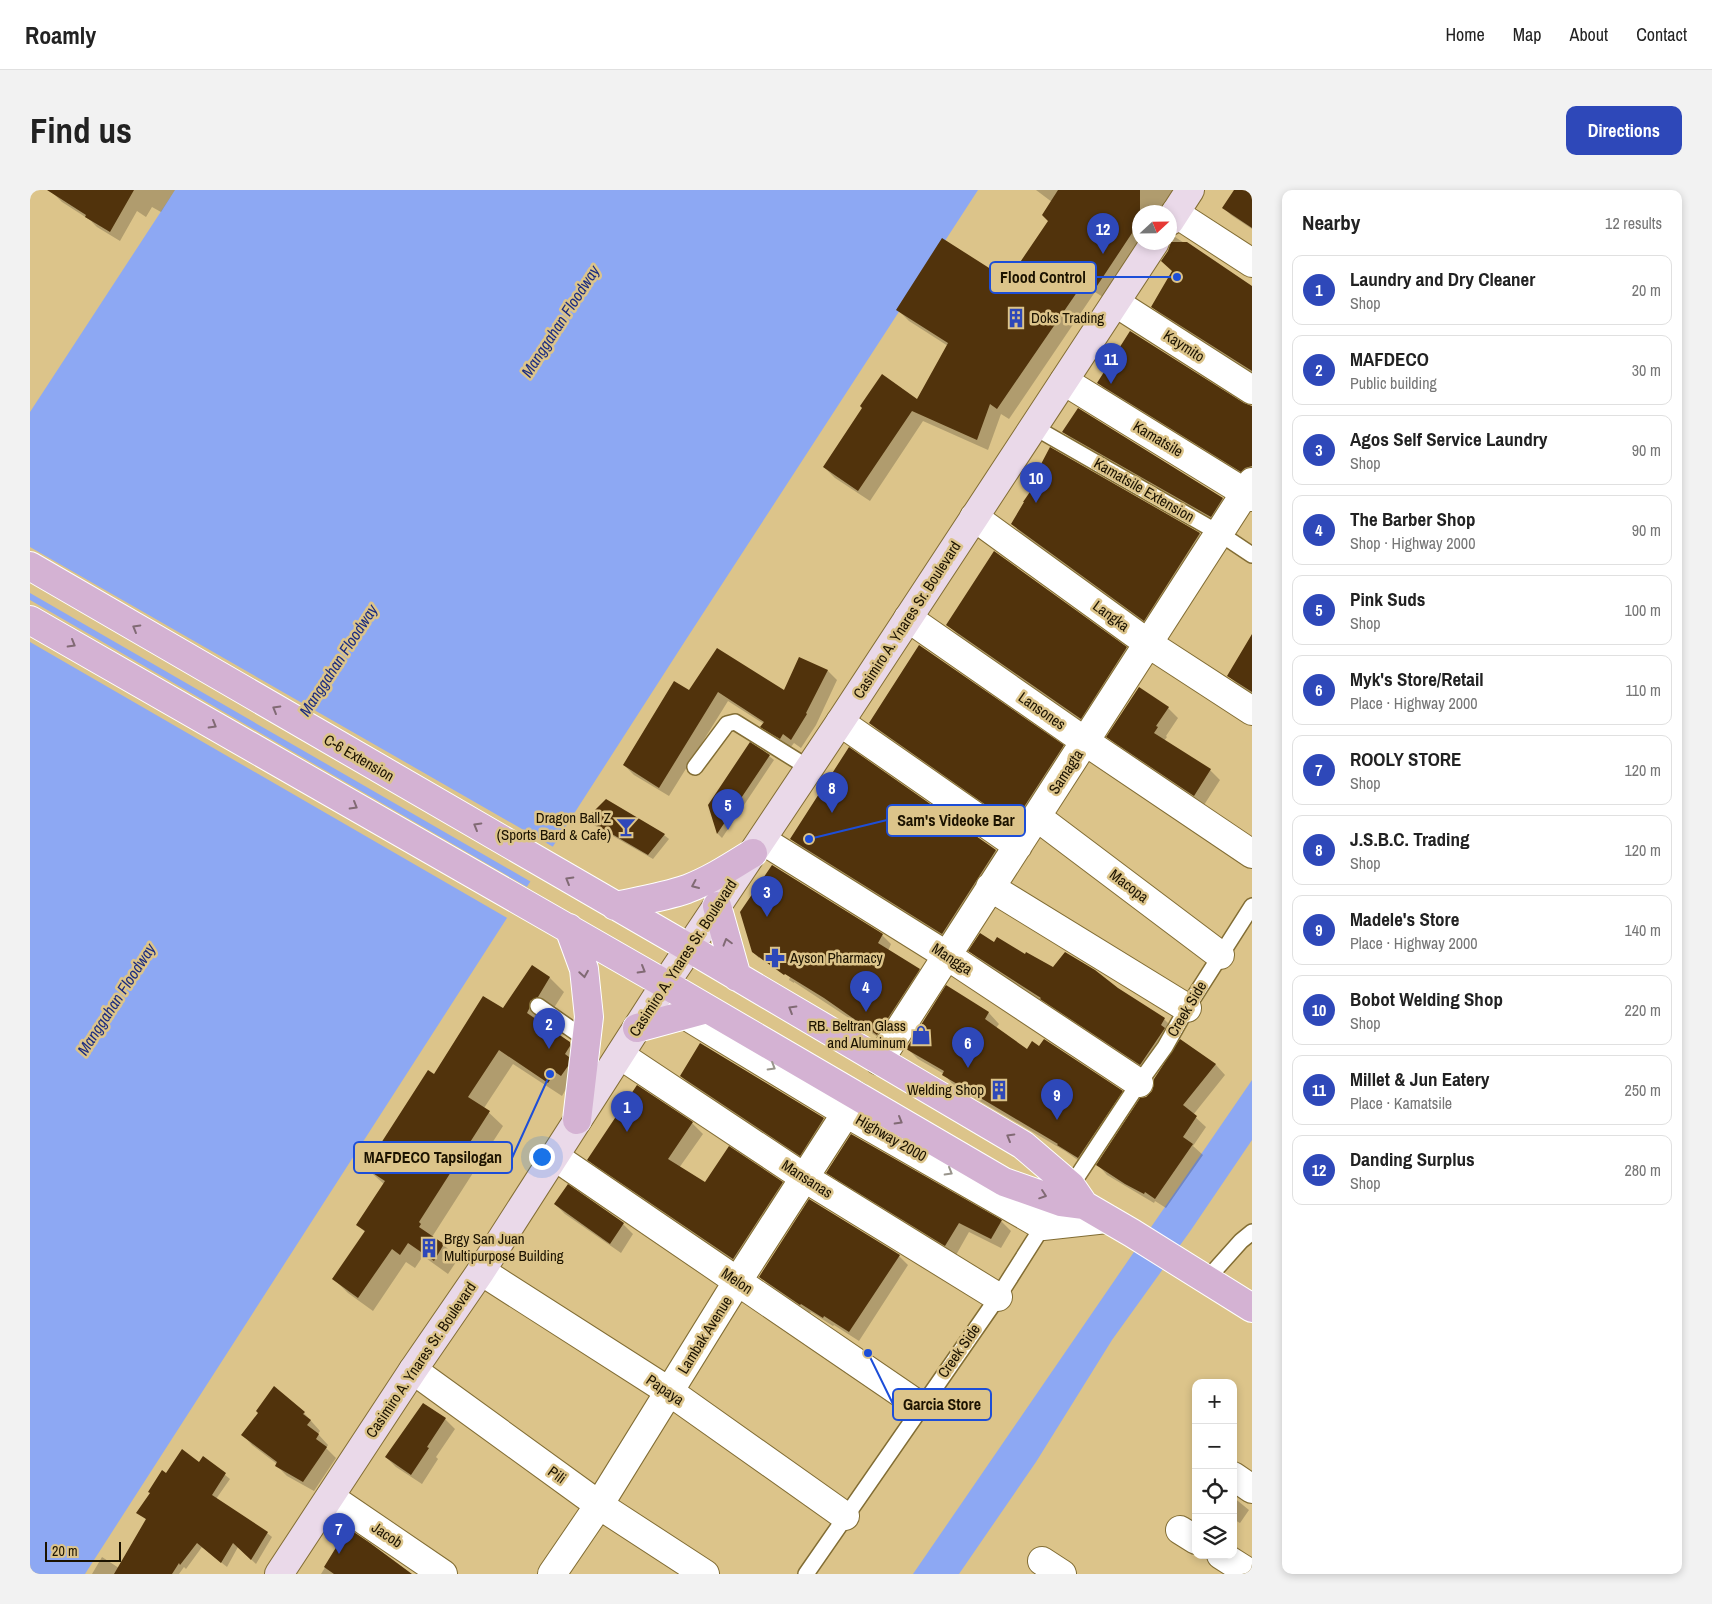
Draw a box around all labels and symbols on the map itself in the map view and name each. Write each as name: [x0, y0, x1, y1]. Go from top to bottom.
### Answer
north arrow: [1132, 205, 1177, 250]
pin: 12: [1087, 213, 1119, 254]
water label: Manggahan Floodway: [516, 260, 605, 381]
callout: Flood Control: [990, 262, 1096, 293]
text: Flood Control: [1000, 266, 1086, 288]
building icon: Doks Trading: [1005, 307, 1027, 329]
place label: Doks Trading: [1031, 307, 1104, 328]
street label: Kaymito: [1160, 324, 1209, 367]
pin: 11: [1095, 343, 1127, 384]
street label: Kamatsile: [1129, 415, 1187, 462]
street label: Kamatsile Extension: [1090, 452, 1198, 527]
pin: 10: [1020, 462, 1052, 503]
street label: Casimiro A. Ynares Sr. Boulevard: [848, 537, 965, 702]
street label: Langka: [1089, 595, 1134, 636]
water label: Manggahan Floodway: [294, 599, 383, 720]
one-way arrow: [132, 624, 141, 634]
one-way arrow: [67, 638, 76, 648]
street label: Lansones: [1014, 687, 1070, 734]
one-way arrow: [272, 706, 281, 716]
one-way arrow: [208, 719, 217, 729]
street label: C-6 Extension: [320, 729, 398, 786]
street label: Samagta: [1043, 745, 1088, 798]
pin: 8: [816, 772, 848, 813]
pin: 5: [712, 789, 744, 830]
one-way arrow: [349, 800, 358, 810]
callout: Sam's Videoke Bar: [887, 805, 1025, 836]
place label: Dragon Ball Z (Sports Bard & Cafe): [497, 807, 611, 845]
text: Sam's Videoke Bar: [897, 809, 1016, 831]
bar icon: Dragon Ball Z (Sports Bard & Cafe): [615, 816, 637, 838]
one-way arrow: [474, 822, 483, 832]
street label: Macopa: [1106, 864, 1153, 907]
street label: Casimiro A. Ynares Sr. Boulevard: [624, 875, 741, 1040]
one-way arrow: [566, 876, 575, 886]
pin: 3: [751, 876, 783, 917]
one-way arrow: [691, 879, 700, 890]
water label: Manggahan Floodway: [72, 938, 161, 1059]
one-way arrow: [722, 938, 732, 946]
street label: Mangga: [928, 938, 977, 980]
pharmacy icon: Ayson Pharmacy: [764, 947, 786, 969]
place label: Ayson Pharmacy: [789, 947, 884, 968]
one-way arrow: [636, 964, 645, 974]
one-way arrow: [579, 970, 589, 979]
pin: 4: [850, 971, 882, 1012]
street label: Creek Side: [1162, 977, 1211, 1041]
one-way arrow: [788, 1005, 797, 1015]
pin: 2: [533, 1008, 565, 1049]
place label: RB. Beltran Glass and Aluminum: [808, 1015, 906, 1053]
shop icon: RB. Beltran Glass and Aluminum: [910, 1024, 932, 1046]
pin: 6: [952, 1027, 984, 1068]
one-way arrow: [766, 1061, 775, 1071]
place label: Welding Shop: [907, 1079, 984, 1100]
building icon: Welding Shop: [988, 1079, 1010, 1101]
pin: 9: [1041, 1079, 1073, 1120]
pin: 1: [611, 1091, 643, 1132]
street label: Highway 2000: [852, 1109, 931, 1166]
one-way arrow: [894, 1114, 903, 1124]
one-way arrow: [1006, 1134, 1015, 1144]
callout: MAFDECO Tapsilogan: [354, 1142, 512, 1173]
your location: [529, 1144, 555, 1170]
text: MAFDECO Tapsilogan: [364, 1146, 502, 1168]
street label: Mansanas: [778, 1154, 837, 1203]
one-way arrow: [944, 1166, 953, 1176]
one-way arrow: [1038, 1190, 1046, 1200]
place label: Brgy San Juan Multipurpose Building: [444, 1228, 564, 1266]
building icon: Brgy San Juan Multipurpose Building: [418, 1237, 440, 1259]
street label: Melon: [718, 1263, 757, 1299]
street label: Casimiro A. Ynares Sr. Boulevard: [361, 1278, 481, 1442]
street label: Lambak Avenue: [672, 1292, 737, 1378]
street label: Creek Side: [932, 1319, 985, 1382]
street label: Papaya: [642, 1369, 689, 1410]
callout: Garcia Store: [893, 1389, 991, 1420]
text: Garcia Store: [903, 1393, 981, 1415]
street label: Pili: [544, 1461, 571, 1488]
pin: 7: [323, 1513, 355, 1554]
street label: Jacob: [368, 1517, 407, 1553]
scale bar: [45, 1539, 121, 1562]

